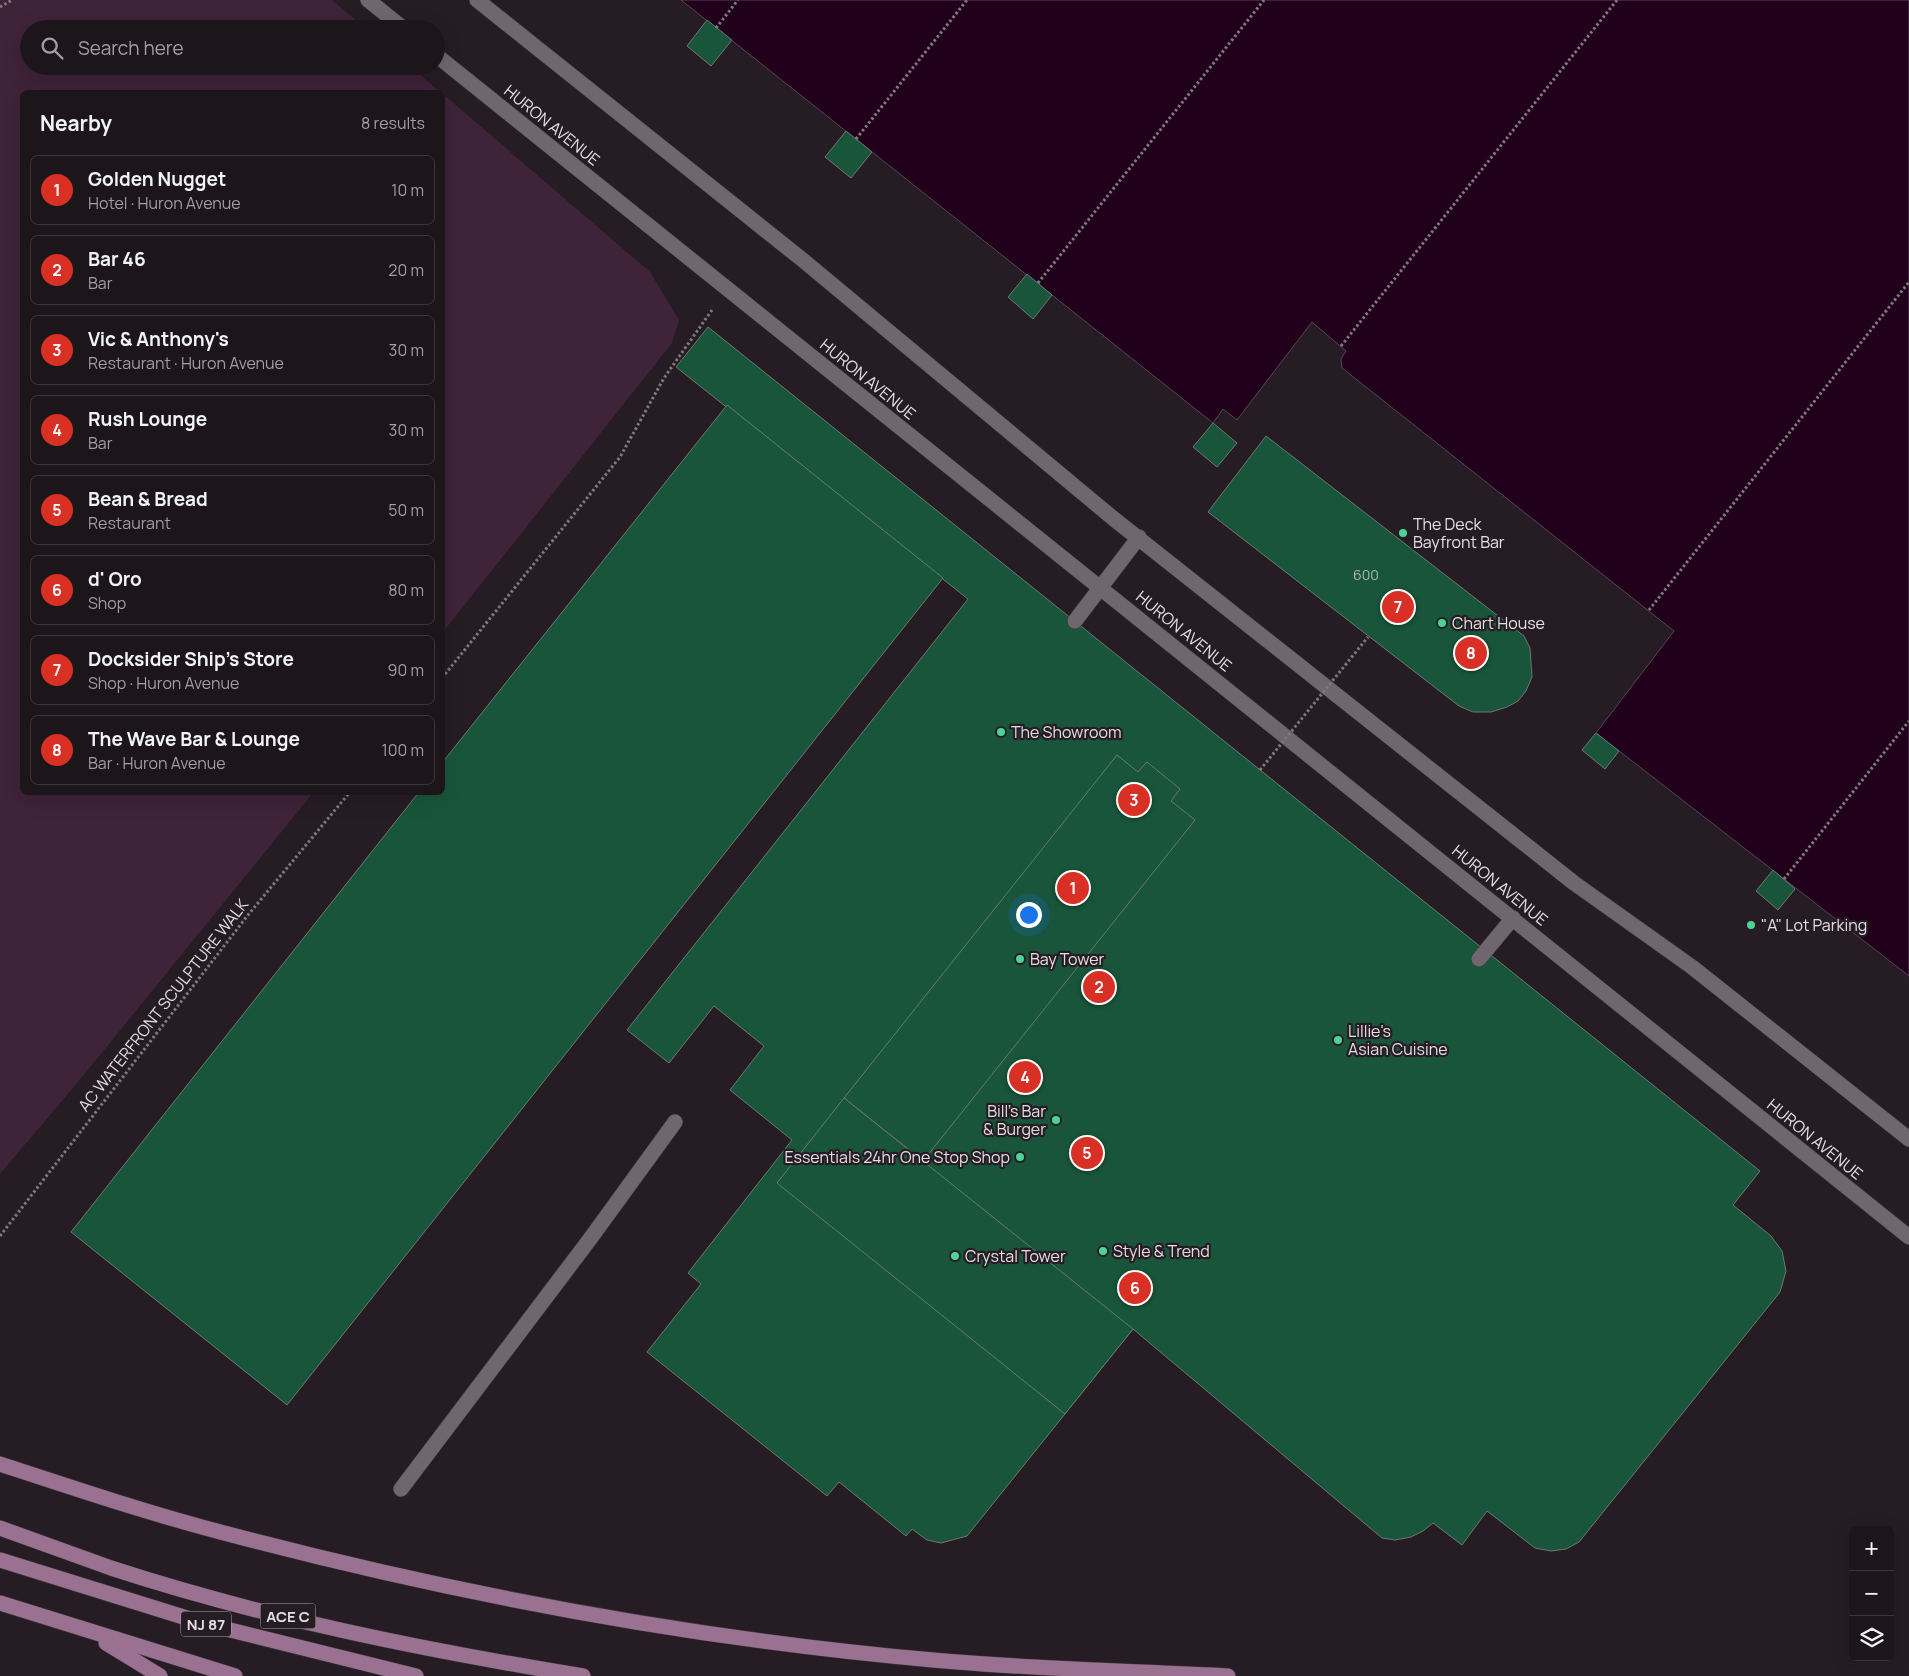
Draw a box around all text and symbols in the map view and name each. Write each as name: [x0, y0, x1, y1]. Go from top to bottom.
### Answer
search box: [20, 20, 445, 75]
icon: search: [38, 34, 66, 62]
text: Search here: [78, 35, 184, 61]
street label: HURON AVENUE: [500, 80, 604, 170]
text: Nearby: [40, 109, 112, 137]
text: 8 results: [361, 112, 425, 134]
text: Golden Nugget: [88, 166, 226, 192]
text: 1: [53, 179, 61, 201]
text: 10 m: [391, 179, 424, 201]
text: Hotel · Huron Avenue: [88, 192, 241, 214]
text: Bar 46: [88, 246, 146, 272]
text: 2: [52, 259, 62, 281]
text: 20 m: [388, 259, 424, 281]
text: Bar: [88, 272, 112, 294]
text: Vic & Anthony's: [88, 326, 229, 352]
street label: HURON AVENUE: [816, 334, 920, 424]
text: 3: [52, 339, 62, 361]
text: 30 m: [389, 339, 424, 361]
text: Restaurant · Huron Avenue: [88, 352, 284, 374]
text: Rush Lounge: [88, 406, 207, 432]
text: 4: [52, 419, 62, 441]
text: 30 m: [389, 419, 424, 441]
text: Bar: [88, 432, 112, 454]
text: Bean & Bread: [88, 486, 208, 512]
text: 5: [52, 499, 62, 521]
text: 50 m: [388, 499, 424, 521]
text: Restaurant: [88, 512, 171, 534]
place label: The Deck Bayfront Bar: [1413, 513, 1505, 553]
marker: The Deck Bayfront Bar: [1397, 527, 1409, 539]
house number: 600: [1353, 565, 1379, 584]
text: d' Oro: [88, 566, 142, 592]
text: 6: [52, 579, 62, 601]
text: 80 m: [388, 579, 424, 601]
street label: HURON AVENUE: [1132, 586, 1236, 676]
pin: 7: [1382, 588, 1414, 626]
text: Shop: [88, 592, 126, 614]
place label: Chart House: [1452, 612, 1545, 634]
marker: Chart House: [1436, 617, 1448, 629]
pin: 8: [1455, 634, 1487, 672]
text: Docksider Ship's Store: [88, 646, 294, 672]
text: 7: [53, 659, 61, 681]
text: 90 m: [388, 659, 424, 681]
text: Shop · Huron Avenue: [88, 672, 239, 694]
place label: The Showroom: [1011, 721, 1122, 743]
text: The Wave Bar & Lounge: [88, 726, 300, 752]
marker: The Showroom: [995, 726, 1007, 738]
text: 8: [52, 739, 62, 761]
text: 100 m: [381, 739, 424, 761]
text: Bar · Huron Avenue: [88, 752, 226, 774]
pin: 3: [1118, 781, 1150, 819]
street label: HURON AVENUE: [1448, 840, 1552, 930]
pin: 1: [1057, 869, 1089, 907]
street label: AC WATERFRONT SCULPTURE WALK: [73, 894, 253, 1116]
your location: [1016, 902, 1042, 928]
place label: "A" Lot Parking: [1761, 914, 1867, 936]
marker: "A" Lot Parking: [1745, 919, 1757, 931]
place label: Bay Tower: [1030, 948, 1105, 970]
marker: Bay Tower: [1014, 953, 1026, 965]
pin: 2: [1083, 968, 1115, 1006]
place label: Lillie's Asian Cuisine: [1348, 1020, 1448, 1060]
marker: Lillie's Asian Cuisine: [1332, 1034, 1344, 1046]
pin: 4: [1009, 1058, 1041, 1096]
street label: HURON AVENUE: [1763, 1094, 1867, 1184]
place label: Bill's Bar & Burger: [983, 1100, 1046, 1140]
marker: Bill's Bar & Burger: [1050, 1114, 1062, 1126]
pin: 5: [1071, 1134, 1103, 1172]
place label: Essentials 24hr One Stop Shop: [784, 1146, 1010, 1168]
marker: Essentials 24hr One Stop Shop: [1014, 1151, 1026, 1163]
place label: Style & Trend: [1113, 1240, 1210, 1262]
place label: Crystal Tower: [965, 1245, 1066, 1267]
marker: Style & Trend: [1097, 1245, 1109, 1257]
marker: Crystal Tower: [949, 1250, 961, 1262]
pin: 6: [1119, 1269, 1151, 1307]
map controls: [1849, 1526, 1894, 1661]
button: +: [1849, 1526, 1894, 1571]
button: −: [1849, 1571, 1894, 1616]
road number: ACE C: [260, 1604, 316, 1628]
road number: NJ 87: [181, 1612, 231, 1636]
button: layers: [1849, 1616, 1894, 1661]

